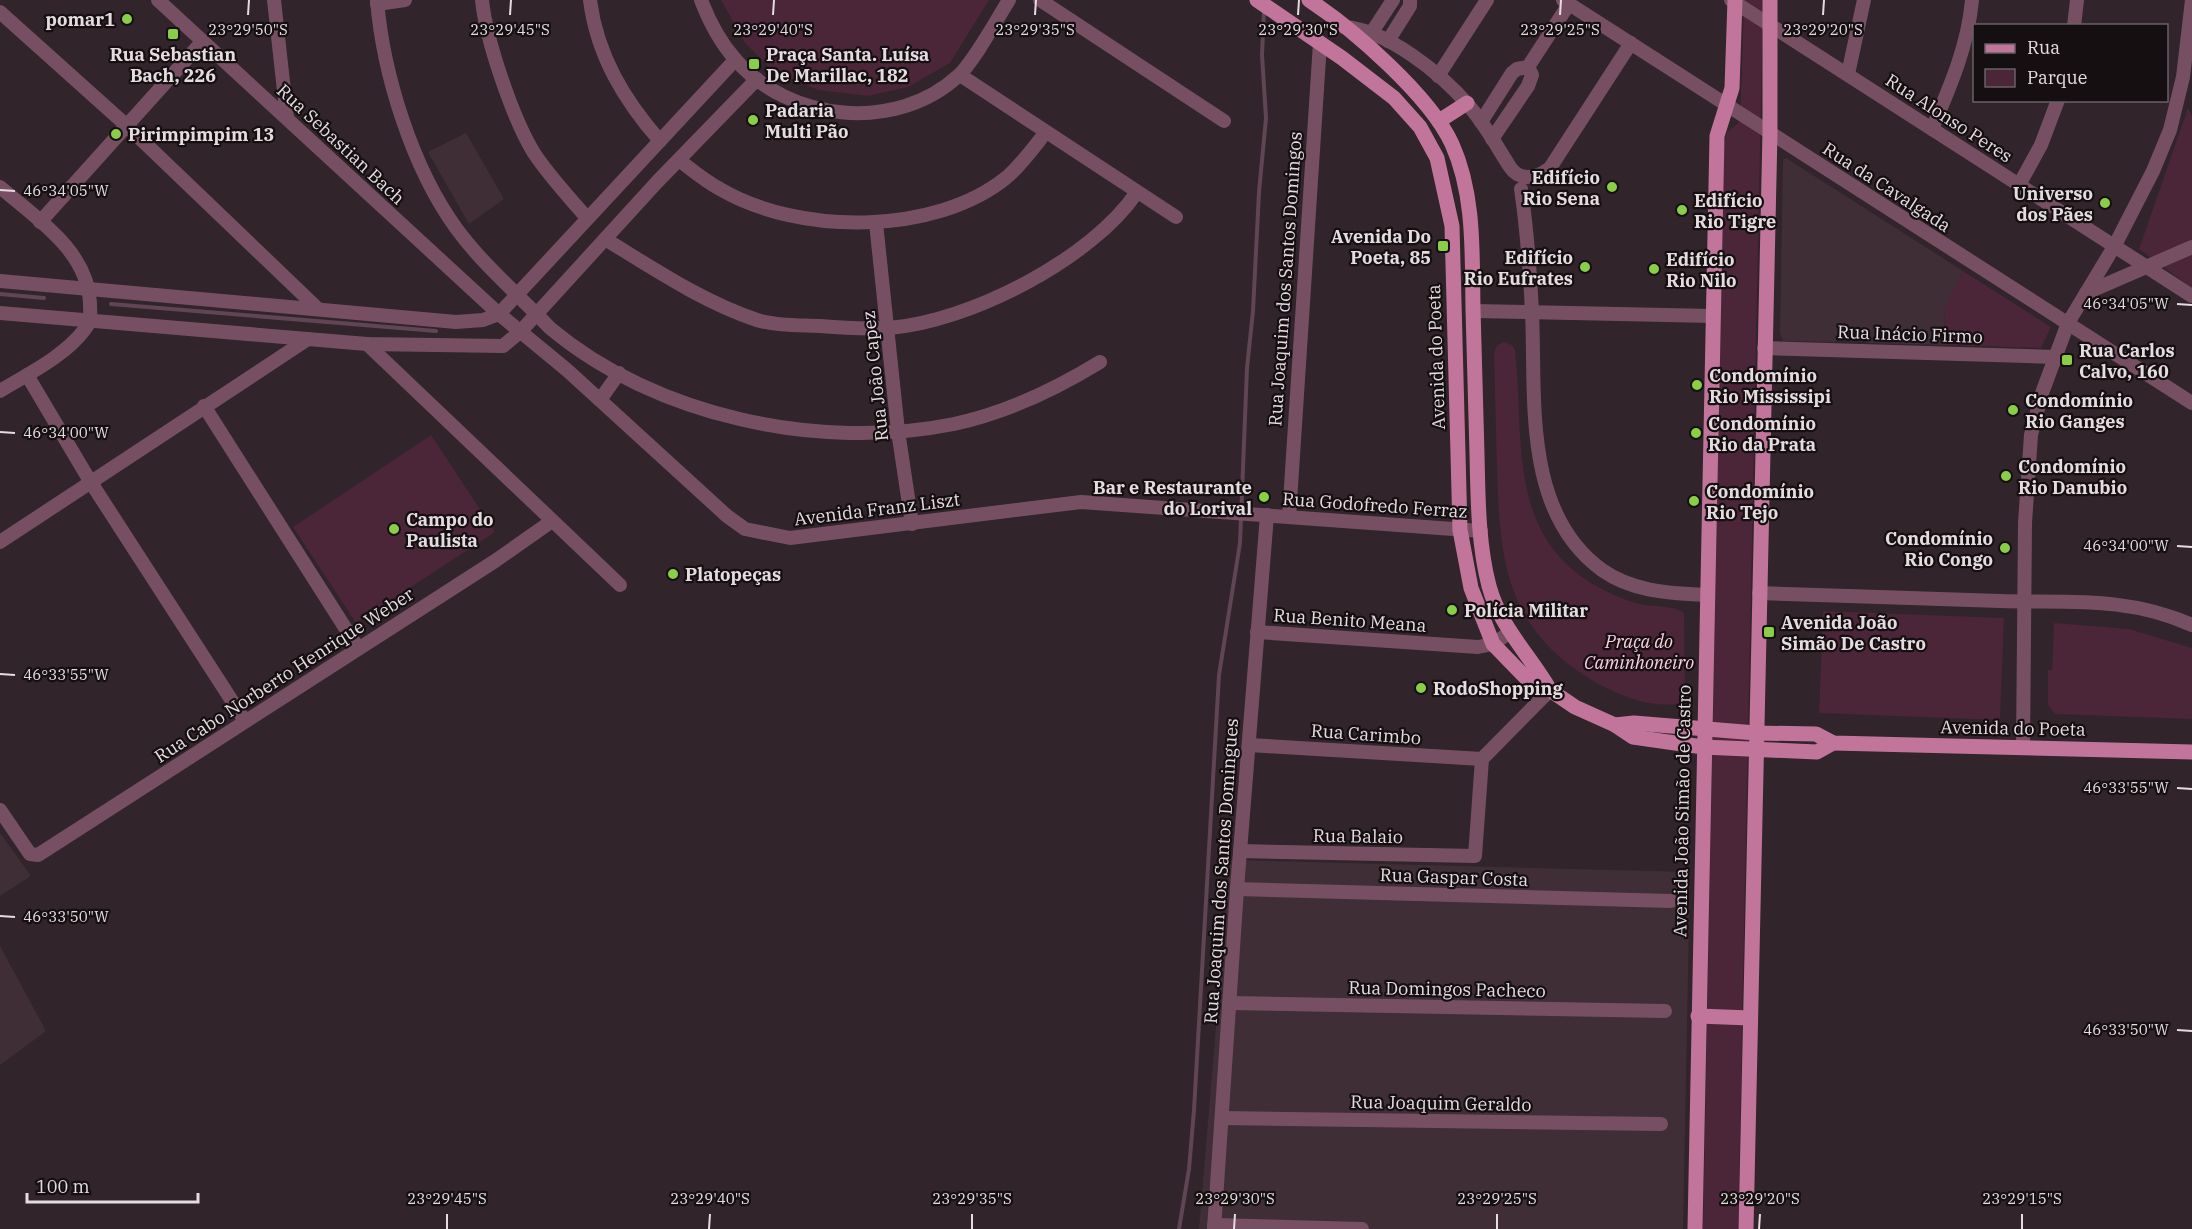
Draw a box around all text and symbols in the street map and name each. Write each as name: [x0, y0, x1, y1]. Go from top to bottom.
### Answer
place label: pomar1: [46, 8, 115, 31]
marker: pomar1: [120, 12, 134, 26]
text: 23°29'50"S: [208, 20, 288, 39]
text: 23°29'45"S: [470, 20, 550, 39]
text: 23°29'40"S: [733, 20, 813, 39]
text: 23°29'35"S: [995, 20, 1075, 39]
text: 23°29'30"S: [1258, 20, 1338, 39]
text: 23°29'25"S: [1520, 20, 1600, 39]
text: 23°29'20"S: [1783, 20, 1863, 39]
legend: [1973, 24, 2168, 102]
marker: Rua Sebastian Bach, 226: [166, 27, 180, 41]
text: Rua: [2027, 36, 2060, 59]
place label: Rua Sebastian Bach, 226: [110, 43, 236, 87]
place label: Praça Santa. Luísa De Marillac, 182: [766, 43, 929, 87]
marker: Praça Santa. Luísa De Marillac, 182: [747, 57, 761, 71]
text: Parque: [2027, 66, 2087, 89]
street label: Rua Alonso Peres: [1881, 68, 2017, 168]
street label: Rua Sebastian Bach: [272, 79, 410, 209]
place label: Padaria Multi Pão: [765, 99, 848, 143]
marker: Padaria Multi Pão: [746, 113, 760, 127]
place label: Pirimpimpim 13: [128, 123, 274, 146]
marker: Pirimpimpim 13: [109, 127, 123, 141]
street label: Rua Joaquim dos Santos Domingos: [1263, 131, 1307, 427]
street label: Rua da Cavalgada: [1819, 137, 1956, 237]
place label: Edifício Rio Sena: [1522, 166, 1600, 210]
marker: Edifício Rio Sena: [1605, 180, 1619, 194]
text: 46°34'05"W: [23, 181, 109, 200]
place label: Universo dos Pães: [2013, 182, 2093, 226]
place label: Edifício Rio Tigre: [1694, 189, 1776, 233]
marker: Universo dos Pães: [2098, 196, 2112, 210]
marker: Edifício Rio Tigre: [1675, 203, 1689, 217]
place label: Avenida Do Poeta, 85: [1331, 225, 1431, 269]
marker: Avenida Do Poeta, 85: [1436, 239, 1450, 253]
place label: Edifício Rio Eufrates: [1463, 246, 1573, 290]
place label: Edifício Rio Nilo: [1666, 248, 1737, 292]
marker: Edifício Rio Eufrates: [1578, 260, 1592, 274]
marker: Edifício Rio Nilo: [1647, 262, 1661, 276]
street label: Avenida do Poeta: [1422, 284, 1450, 430]
text: 46°34'05"W: [2083, 294, 2169, 313]
street label: Rua João Capez: [857, 310, 893, 442]
street label: Rua Inácio Firmo: [1837, 320, 1983, 348]
place label: Rua Carlos Calvo, 160: [2079, 339, 2175, 383]
marker: Rua Carlos Calvo, 160: [2060, 353, 2074, 367]
place label: Condomínio Rio Mississipi: [1709, 364, 1831, 408]
marker: Condomínio Rio Mississipi: [1690, 378, 1704, 392]
place label: Condomínio Rio Ganges: [2025, 389, 2133, 433]
marker: Condomínio Rio Ganges: [2006, 403, 2020, 417]
place label: Condomínio Rio da Prata: [1708, 412, 1816, 456]
text: 46°34'00"W: [23, 423, 109, 442]
marker: Condomínio Rio da Prata: [1689, 426, 1703, 440]
place label: Condomínio Rio Danubio: [2018, 455, 2127, 499]
marker: Condomínio Rio Danubio: [1999, 469, 2013, 483]
place label: Bar e Restaurante do Lorival: [1093, 476, 1252, 520]
place label: Condomínio Rio Tejo: [1706, 480, 1814, 524]
street label: Avenida Franz Liszt: [793, 487, 961, 531]
street label: Rua Godofredo Ferraz: [1282, 487, 1468, 523]
marker: Bar e Restaurante do Lorival: [1257, 490, 1271, 504]
marker: Condomínio Rio Tejo: [1687, 494, 1701, 508]
place label: Campo do Paulista: [406, 508, 494, 552]
marker: Campo do Paulista: [387, 522, 401, 536]
place label: Condomínio Rio Congo: [1885, 527, 1993, 571]
text: 46°34'00"W: [2083, 536, 2169, 555]
marker: Condomínio Rio Congo: [1998, 541, 2012, 555]
place label: Platopeças: [685, 563, 781, 586]
marker: Platopeças: [666, 567, 680, 581]
street label: Rua Cabo Norberto Henrique Weber: [150, 582, 418, 768]
place label: Polícia Militar: [1464, 599, 1588, 622]
street label: Rua Benito Meana: [1273, 603, 1427, 637]
marker: Polícia Militar: [1445, 603, 1459, 617]
place label: Avenida João Simão De Castro: [1781, 611, 1926, 655]
marker: Avenida João Simão De Castro: [1762, 625, 1776, 639]
park label: Praça do Caminhoneiro: [1584, 630, 1694, 674]
text: 46°33'55"W: [23, 665, 109, 684]
place label: RodoShopping: [1433, 677, 1564, 700]
marker: RodoShopping: [1414, 681, 1428, 695]
street label: Avenida João Simão de Castro: [1668, 685, 1696, 937]
street label: Avenida do Poeta: [1940, 715, 2086, 741]
street label: Rua Joaquim dos Santos Domingues: [1199, 717, 1243, 1025]
street label: Rua Carimbo: [1310, 719, 1422, 749]
text: 46°33'55"W: [2083, 778, 2169, 797]
street label: Rua Balaio: [1313, 824, 1403, 848]
street label: Rua Gaspar Costa: [1379, 863, 1529, 891]
text: 46°33'50"W: [23, 907, 109, 926]
street label: Rua Domingos Pacheco: [1348, 976, 1546, 1002]
text: 46°33'50"W: [2083, 1020, 2169, 1039]
street label: Rua Joaquim Geraldo: [1350, 1090, 1532, 1116]
scale bar: [27, 1166, 198, 1204]
text: 100 m: [36, 1175, 90, 1198]
text: 23°29'45"S: [407, 1189, 487, 1208]
text: 23°29'40"S: [670, 1189, 750, 1208]
text: 23°29'35"S: [932, 1189, 1012, 1208]
text: 23°29'30"S: [1195, 1189, 1275, 1208]
text: 23°29'25"S: [1457, 1189, 1537, 1208]
text: 23°29'20"S: [1720, 1189, 1800, 1208]
text: 23°29'15"S: [1982, 1189, 2062, 1208]

